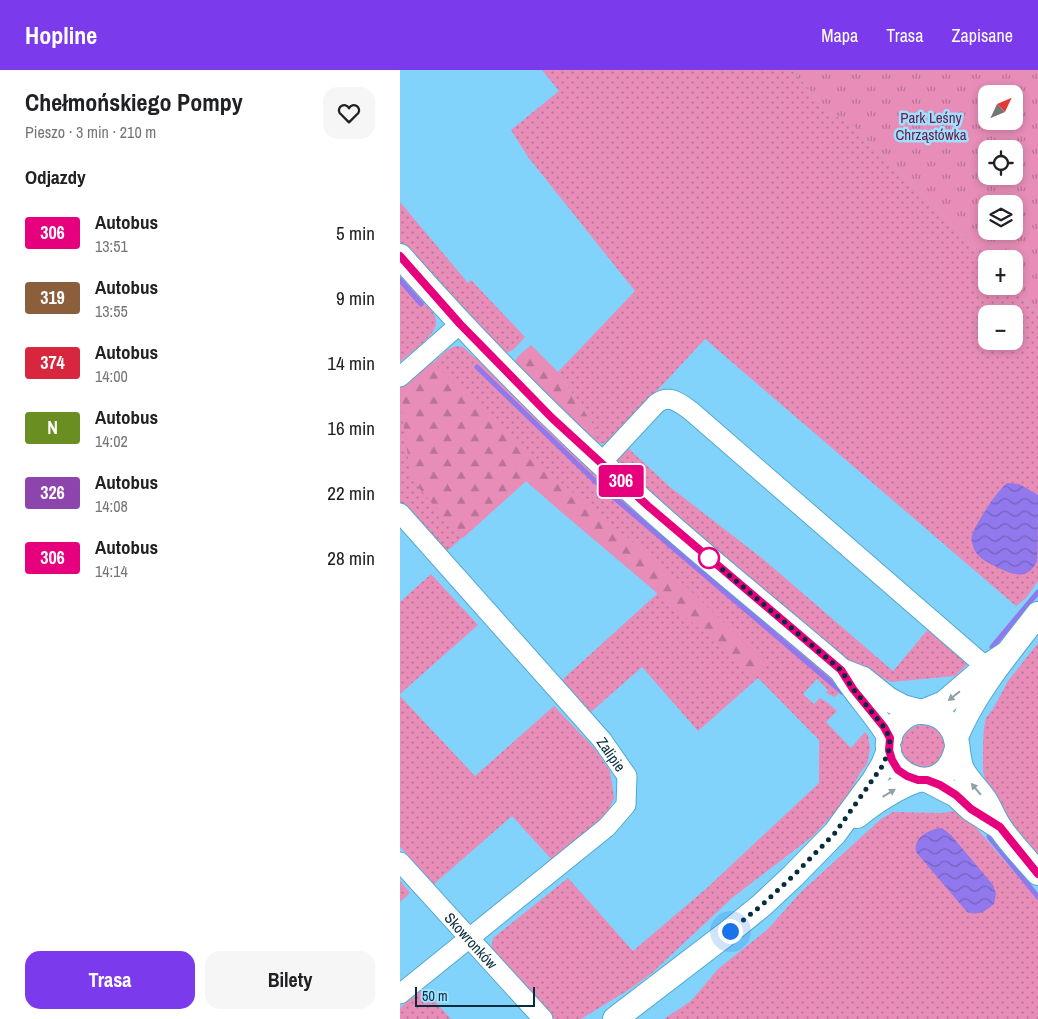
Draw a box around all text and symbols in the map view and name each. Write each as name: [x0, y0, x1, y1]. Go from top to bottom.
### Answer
text: Hopline: [25, 19, 97, 51]
text: Mapa: [821, 23, 858, 48]
text: Trasa: [886, 23, 923, 48]
text: Zapisane: [951, 23, 1013, 48]
north arrow: [978, 85, 1022, 130]
map controls: [978, 85, 1023, 350]
text: Chełmońskiego Pompy: [25, 86, 243, 118]
button: heart: [323, 87, 375, 139]
park label: Park Leśny Chrząstówka: [895, 107, 967, 145]
text: Pieszo · 3 min · 210 m: [25, 121, 156, 143]
button: locate: [978, 140, 1023, 185]
text: Odjazdy: [25, 164, 86, 190]
button: layers: [978, 195, 1023, 240]
text: Autobus: [95, 209, 158, 235]
text: 306: [40, 220, 65, 245]
text: 5 min: [336, 220, 375, 246]
text: 13:51: [95, 235, 128, 257]
button: +: [978, 250, 1023, 295]
text: Autobus: [95, 274, 158, 300]
text: 319: [40, 285, 65, 310]
text: 9 min: [336, 285, 375, 311]
text: 13:55: [95, 300, 128, 322]
button: −: [978, 305, 1023, 350]
text: Autobus: [95, 339, 158, 365]
text: 374: [40, 350, 65, 375]
text: 14 min: [327, 350, 375, 376]
text: 14:00: [95, 365, 128, 387]
text: Autobus: [95, 404, 158, 430]
text: N: [47, 415, 58, 440]
text: 16 min: [327, 415, 375, 441]
text: 14:02: [95, 430, 128, 452]
line badge: 306: [592, 465, 650, 497]
text: 306: [609, 468, 633, 493]
text: Autobus: [95, 469, 158, 495]
text: 326: [40, 480, 65, 505]
text: 22 min: [327, 480, 375, 506]
text: 14:08: [95, 495, 128, 517]
text: Autobus: [95, 534, 158, 560]
text: 306: [40, 545, 65, 570]
text: 28 min: [327, 545, 375, 571]
unlabelled marker: [698, 547, 720, 569]
text: 14:14: [95, 560, 128, 582]
one-way arrow: [948, 690, 961, 701]
street label: Zalipie: [592, 733, 631, 776]
one-way arrow: [970, 782, 981, 795]
one-way arrow: [882, 789, 895, 798]
street label: Skowronków: [440, 907, 503, 973]
your location: [718, 919, 743, 944]
button: Trasa: [25, 951, 195, 1009]
button: Bilety: [205, 951, 375, 1009]
scale bar: [415, 984, 535, 1007]
text: 50 m: [422, 987, 448, 1005]

